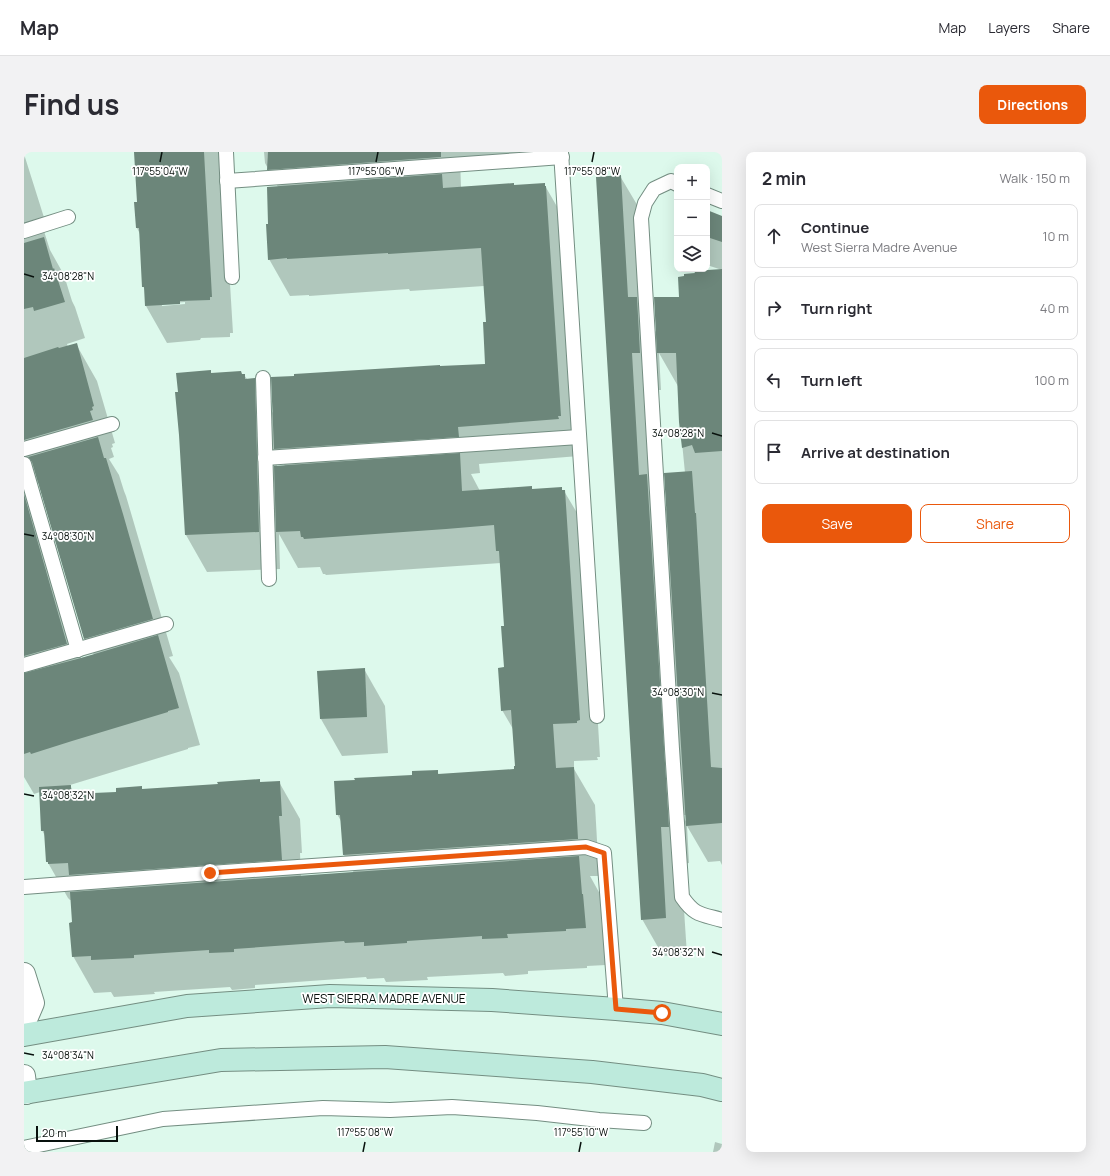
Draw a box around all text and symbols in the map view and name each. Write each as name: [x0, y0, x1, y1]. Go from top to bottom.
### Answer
text: Map: [20, 15, 59, 41]
text: Map: [938, 18, 966, 37]
text: Layers: [988, 18, 1030, 37]
text: Share: [1052, 18, 1090, 37]
text: Find us: [24, 85, 119, 123]
button: Directions: [979, 85, 1086, 124]
text: 117°55'04"W: [132, 164, 189, 178]
text: 117°55'06"W: [348, 164, 405, 178]
text: 117°55'08"W: [564, 164, 621, 178]
map controls: [674, 164, 710, 272]
button: +: [674, 164, 710, 200]
text: 2 min: [762, 167, 806, 190]
text: Walk · 150 m: [999, 169, 1070, 187]
button: −: [674, 200, 710, 236]
text: Continue: [801, 217, 869, 238]
icon: ahead: [763, 225, 785, 247]
text: 10 m: [1042, 227, 1069, 245]
button: layers: [674, 236, 710, 272]
text: West Sierra Madre Avenue: [801, 238, 957, 256]
text: 34°08'28"N: [42, 269, 94, 283]
icon: right: [763, 297, 785, 319]
text: Turn right: [801, 298, 872, 319]
text: 40 m: [1040, 299, 1069, 317]
icon: left: [763, 369, 785, 391]
text: Turn left: [801, 370, 863, 391]
text: 100 m: [1034, 371, 1069, 389]
text: 34°08'28"N: [652, 426, 704, 440]
icon: arrive: [763, 441, 785, 463]
text: Arrive at destination: [801, 442, 950, 463]
button: Save: [762, 504, 912, 543]
button: Share: [920, 504, 1070, 543]
text: 34°08'30"N: [42, 529, 94, 543]
text: 34°08'30"N: [652, 685, 704, 699]
text: 34°08'32"N: [42, 788, 94, 802]
route end: [201, 864, 219, 882]
text: 34°08'32"N: [652, 945, 704, 959]
street label: WEST SIERRA MADRE AVENUE: [302, 990, 466, 1007]
route start: [653, 1004, 671, 1022]
text: 34°08'34"N: [42, 1048, 94, 1062]
scale bar: [36, 1124, 118, 1143]
text: 20 m: [42, 1125, 67, 1140]
text: 117°55'08"W: [337, 1125, 394, 1139]
text: 117°55'10"W: [554, 1125, 609, 1139]

